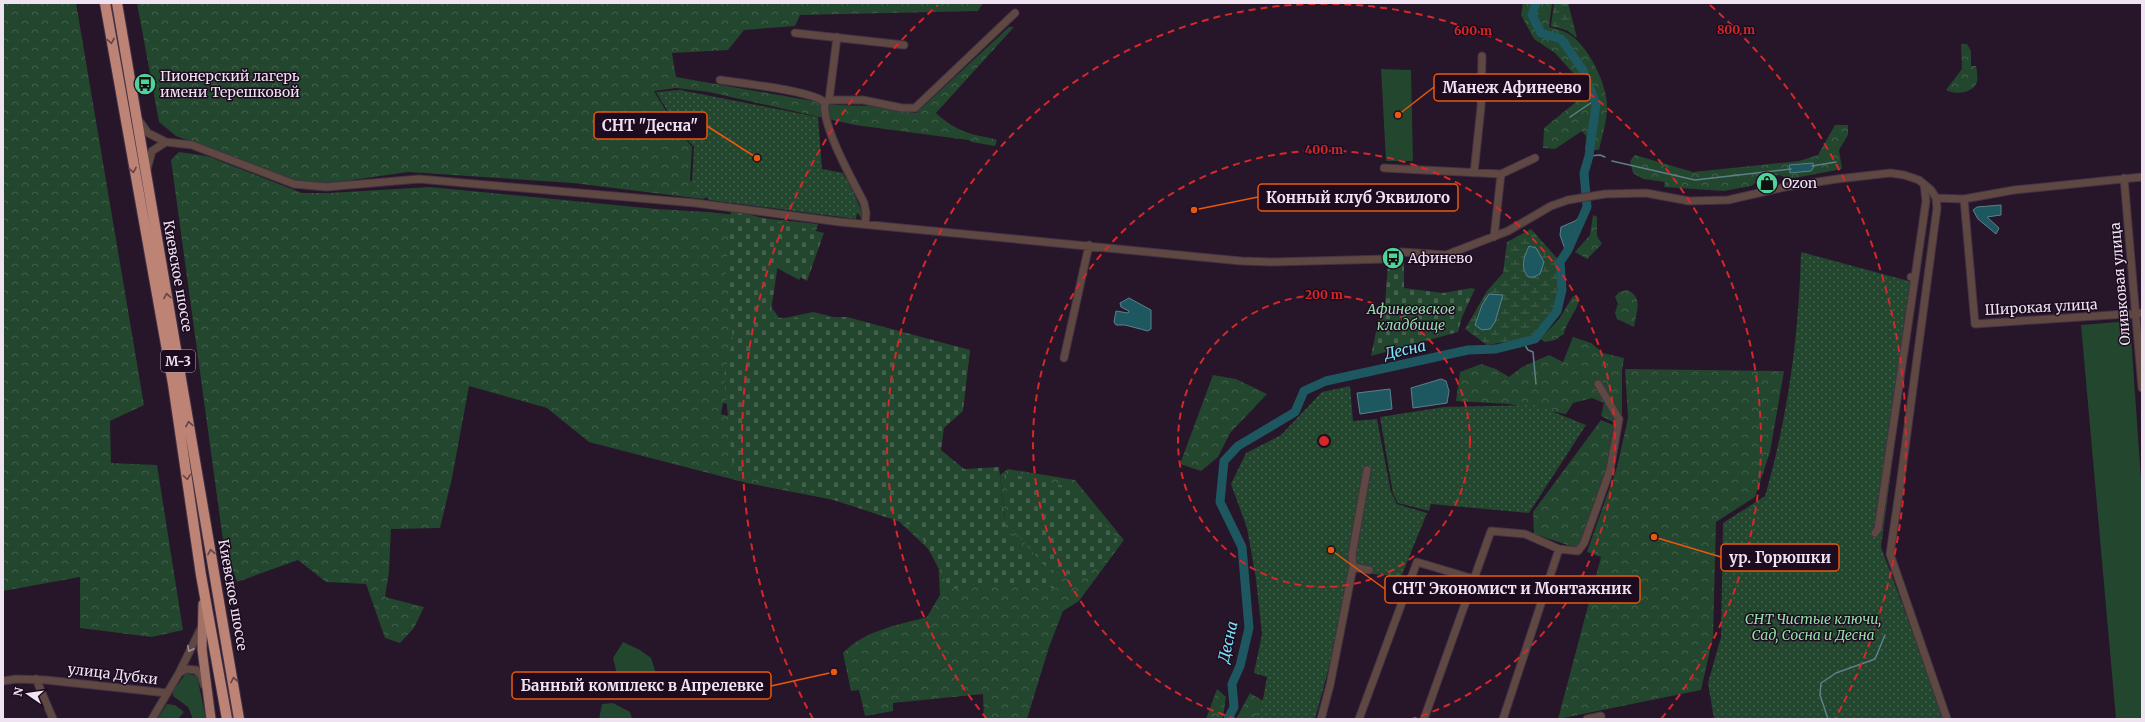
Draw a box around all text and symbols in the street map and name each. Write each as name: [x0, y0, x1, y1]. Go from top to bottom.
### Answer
text: 800 m: [1717, 22, 1755, 37]
text: 600 m: [1454, 23, 1492, 38]
one-way arrow: [107, 38, 115, 45]
place label: Пионерский лагерь имени Терешковой: [160, 67, 300, 101]
bus stop icon: Пионерский лагерь имени Терешковой: [132, 71, 158, 97]
callout: Манеж Афинеево: [1434, 74, 1590, 101]
text: Манеж Афинеево: [1442, 78, 1582, 97]
callout: СНТ "Десна": [594, 112, 707, 139]
text: СНТ "Десна": [602, 116, 698, 135]
text: 400 m: [1305, 142, 1343, 157]
one-way arrow: [129, 166, 137, 173]
shop icon: Ozon: [1754, 170, 1780, 196]
place label: Ozon: [1782, 174, 1817, 192]
callout: Конный клуб Эквилого: [1258, 184, 1458, 211]
text: Конный клуб Эквилого: [1266, 188, 1450, 207]
street label: Киевское шоссе: [159, 219, 197, 333]
street label: Оливковая улица: [2106, 221, 2134, 346]
bus stop icon: Афинево: [1380, 245, 1406, 271]
place label: Афинево: [1407, 249, 1473, 267]
text: 200 m: [1305, 287, 1343, 302]
one-way arrow: [163, 293, 172, 299]
street label: Широкая улица: [1984, 295, 2098, 319]
park label: Афинеевское кладбище: [1366, 300, 1455, 334]
water label: Десна: [1381, 336, 1427, 363]
road number: М-3: [161, 350, 195, 372]
one-way arrow: [185, 421, 194, 427]
centre of rings: [1317, 434, 1331, 448]
one-way arrow: [182, 474, 191, 480]
street label: Киевское шоссе: [214, 538, 252, 652]
callout: ур. Горюшки: [1721, 544, 1839, 571]
text: ур. Горюшки: [1729, 548, 1831, 567]
one-way arrow: [208, 549, 216, 555]
callout: СНТ Экономист и Монтажник: [1385, 576, 1640, 603]
text: СНТ Экономист и Монтажник: [1392, 579, 1632, 598]
park label: СНТ Чистые ключи, Сад, Сосна и Десна: [1745, 610, 1881, 644]
water label: Десна: [1213, 619, 1242, 665]
one-way arrow: [187, 645, 195, 653]
street label: улица Дубки: [67, 660, 159, 689]
callout: Банный комплекс в Апрелевке: [512, 672, 771, 699]
north arrow: [8, 674, 48, 714]
text: Банный комплекс в Апрелевке: [520, 676, 764, 695]
one-way arrow: [230, 677, 238, 684]
text: N: [10, 686, 26, 698]

